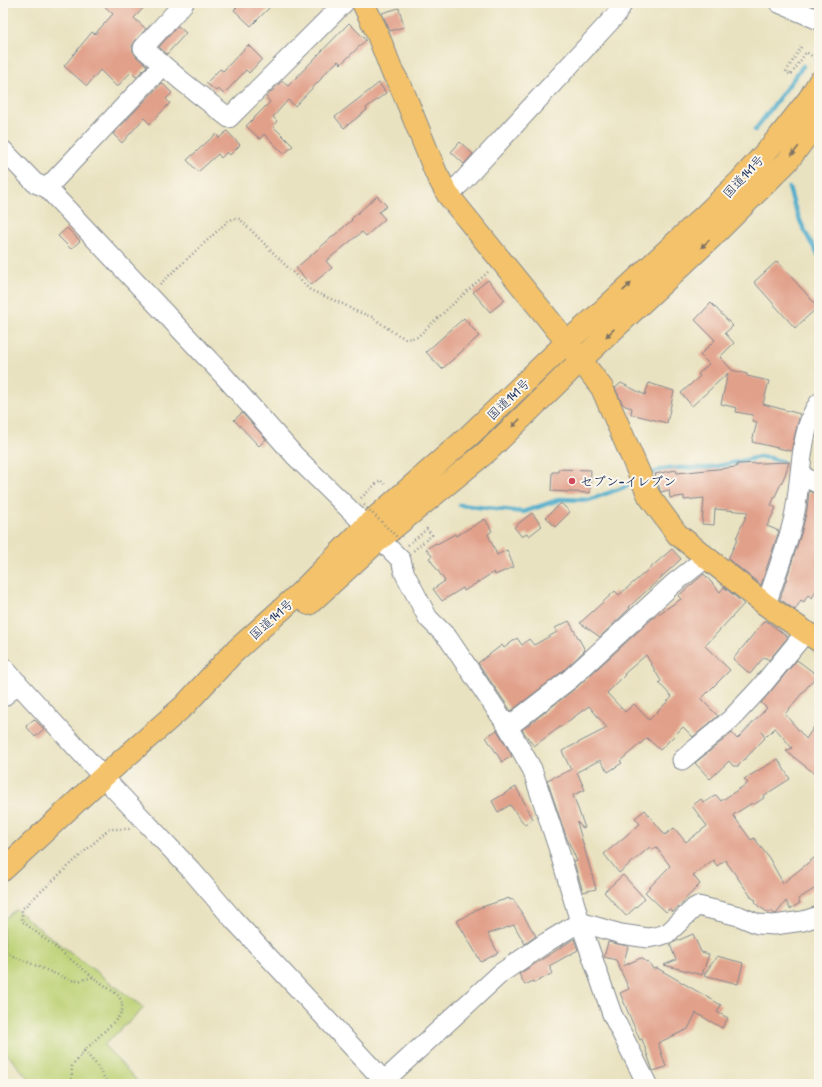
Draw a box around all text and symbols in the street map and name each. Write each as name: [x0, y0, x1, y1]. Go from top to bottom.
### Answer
one-way arrow: [791, 146, 800, 156]
street label: 国道141号: [718, 150, 768, 202]
one-way arrow: [700, 239, 709, 248]
one-way arrow: [622, 283, 633, 292]
one-way arrow: [604, 328, 615, 337]
street label: 国道141号: [483, 374, 533, 424]
one-way arrow: [511, 418, 521, 428]
place label: セブン-イレブン: [580, 472, 676, 490]
marker: セブン-イレブン: [567, 476, 577, 486]
street label: 国道141号: [245, 594, 297, 644]

